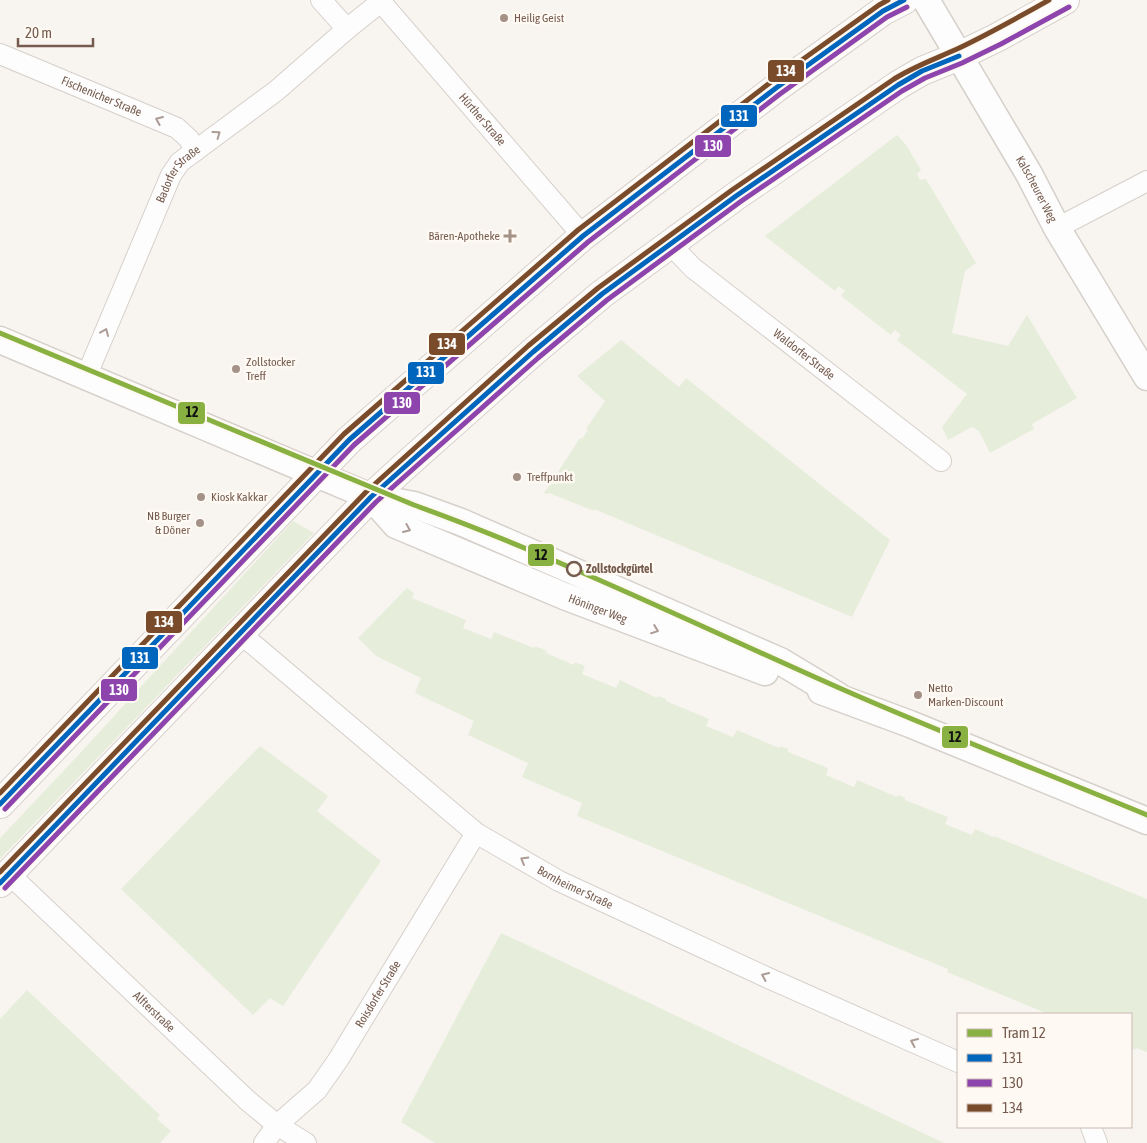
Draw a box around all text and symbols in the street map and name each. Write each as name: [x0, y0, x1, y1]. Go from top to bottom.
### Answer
place label: Heilig Geist: [514, 11, 565, 25]
marker: Heilig Geist: [498, 12, 510, 24]
scale bar: [18, 15, 92, 47]
text: 20 m: [25, 24, 52, 41]
line badge: 134: [767, 59, 805, 83]
text: 134: [776, 63, 796, 79]
street label: Fischenicher Straße: [59, 73, 144, 119]
street label: Hürther Straße: [456, 90, 509, 148]
line badge: 131: [720, 104, 758, 128]
text: 131: [729, 108, 749, 124]
one-way arrow: [155, 116, 164, 126]
one-way arrow: [211, 131, 221, 140]
line badge: 130: [694, 134, 732, 158]
text: 130: [703, 138, 723, 154]
street label: Badorfer Straße: [153, 143, 203, 205]
street label: Kalscheurer Weg: [1013, 153, 1060, 225]
place label: Bären-Apotheke: [429, 229, 500, 243]
marker: Bären-Apotheke: [504, 230, 516, 242]
street label: Waldorfer Straße: [770, 326, 838, 383]
one-way arrow: [99, 328, 110, 337]
line badge: 134: [428, 332, 466, 356]
text: 134: [437, 336, 457, 352]
place label: Zollstocker Treff: [246, 355, 296, 383]
line badge: 131: [407, 361, 445, 385]
marker: Zollstocker Treff: [230, 363, 242, 375]
text: 131: [416, 364, 436, 380]
line badge: 130: [383, 391, 421, 415]
text: 130: [392, 395, 412, 411]
line badge: 12: [177, 401, 206, 425]
text: 12: [185, 404, 199, 420]
place label: Treffpunkt: [527, 470, 574, 484]
marker: Treffpunkt: [511, 471, 523, 483]
place label: Kiosk Kakkar: [211, 490, 268, 504]
marker: Kiosk Kakkar: [195, 491, 207, 503]
place label: NB Burger & Döner: [147, 509, 190, 537]
marker: NB Burger & Döner: [194, 517, 206, 529]
one-way arrow: [402, 523, 411, 534]
line badge: 12: [527, 543, 555, 567]
text: 12: [534, 547, 548, 563]
marker: Zollstockgürtel: [566, 561, 582, 577]
place label: Zollstockgürtel: [586, 562, 653, 576]
street label: Höninger Weg: [566, 591, 630, 626]
line badge: 134: [145, 610, 183, 634]
text: 134: [154, 614, 174, 630]
one-way arrow: [650, 624, 658, 634]
line badge: 131: [121, 646, 159, 670]
text: 131: [130, 650, 150, 666]
line badge: 130: [100, 678, 138, 702]
place label: Netto Marken-Discount: [928, 681, 1004, 709]
text: 130: [109, 682, 129, 698]
marker: Netto Marken-Discount: [912, 689, 924, 701]
line badge: 12: [941, 725, 969, 749]
text: 12: [948, 729, 962, 745]
one-way arrow: [521, 857, 530, 867]
street label: Bornheimer Straße: [535, 863, 615, 912]
street label: Roisdorfer Straße: [352, 958, 404, 1030]
one-way arrow: [761, 972, 770, 983]
street label: Alfterstraße: [130, 989, 178, 1035]
legend: [957, 1013, 1132, 1128]
text: Tram 12: [1002, 1024, 1046, 1041]
one-way arrow: [910, 1038, 919, 1048]
text: 131: [1002, 1049, 1023, 1066]
text: 130: [1002, 1074, 1023, 1091]
text: 134: [1002, 1099, 1023, 1116]

